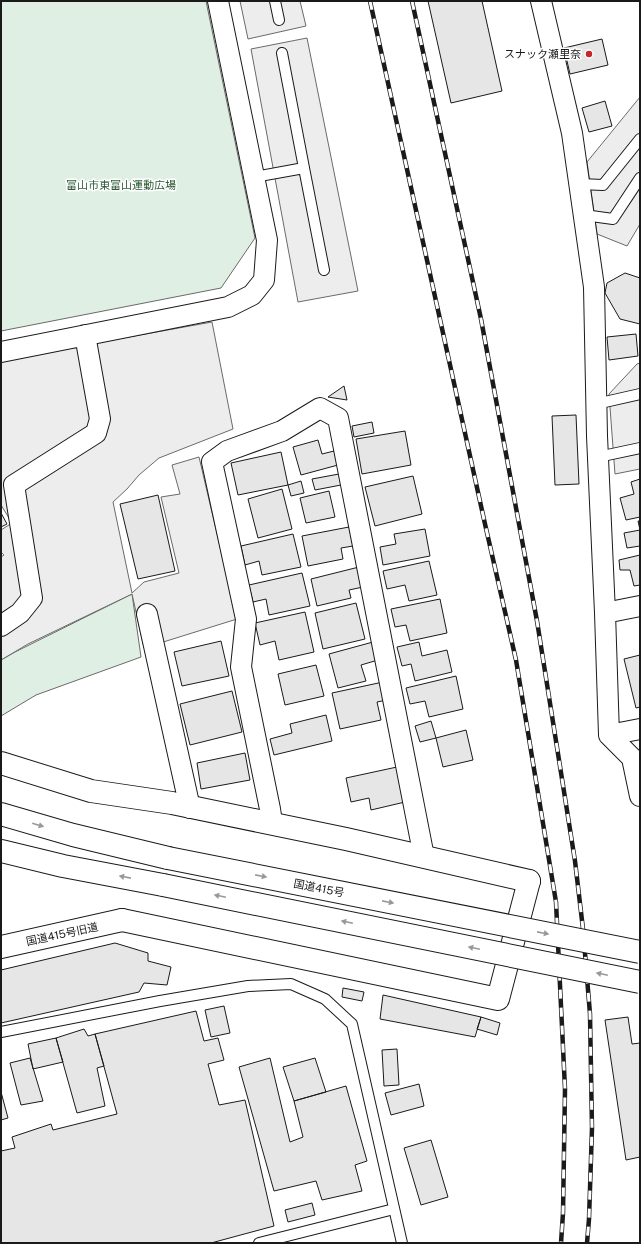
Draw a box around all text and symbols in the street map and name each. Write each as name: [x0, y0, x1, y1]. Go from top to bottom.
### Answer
place label: スナック瀬里奈: [504, 48, 581, 60]
marker: スナック瀬里奈: [584, 49, 594, 59]
park label: 富山市東富山運動広場: [66, 179, 176, 191]
one-way arrow: [33, 822, 45, 828]
one-way arrow: [119, 874, 131, 880]
one-way arrow: [255, 874, 267, 880]
street label: 国道415号: [293, 877, 345, 899]
one-way arrow: [213, 893, 226, 899]
one-way arrow: [382, 899, 394, 905]
one-way arrow: [341, 919, 353, 925]
street label: 国道415号旧道: [25, 920, 99, 948]
one-way arrow: [537, 930, 549, 936]
one-way arrow: [468, 945, 481, 951]
one-way arrow: [596, 971, 608, 977]

